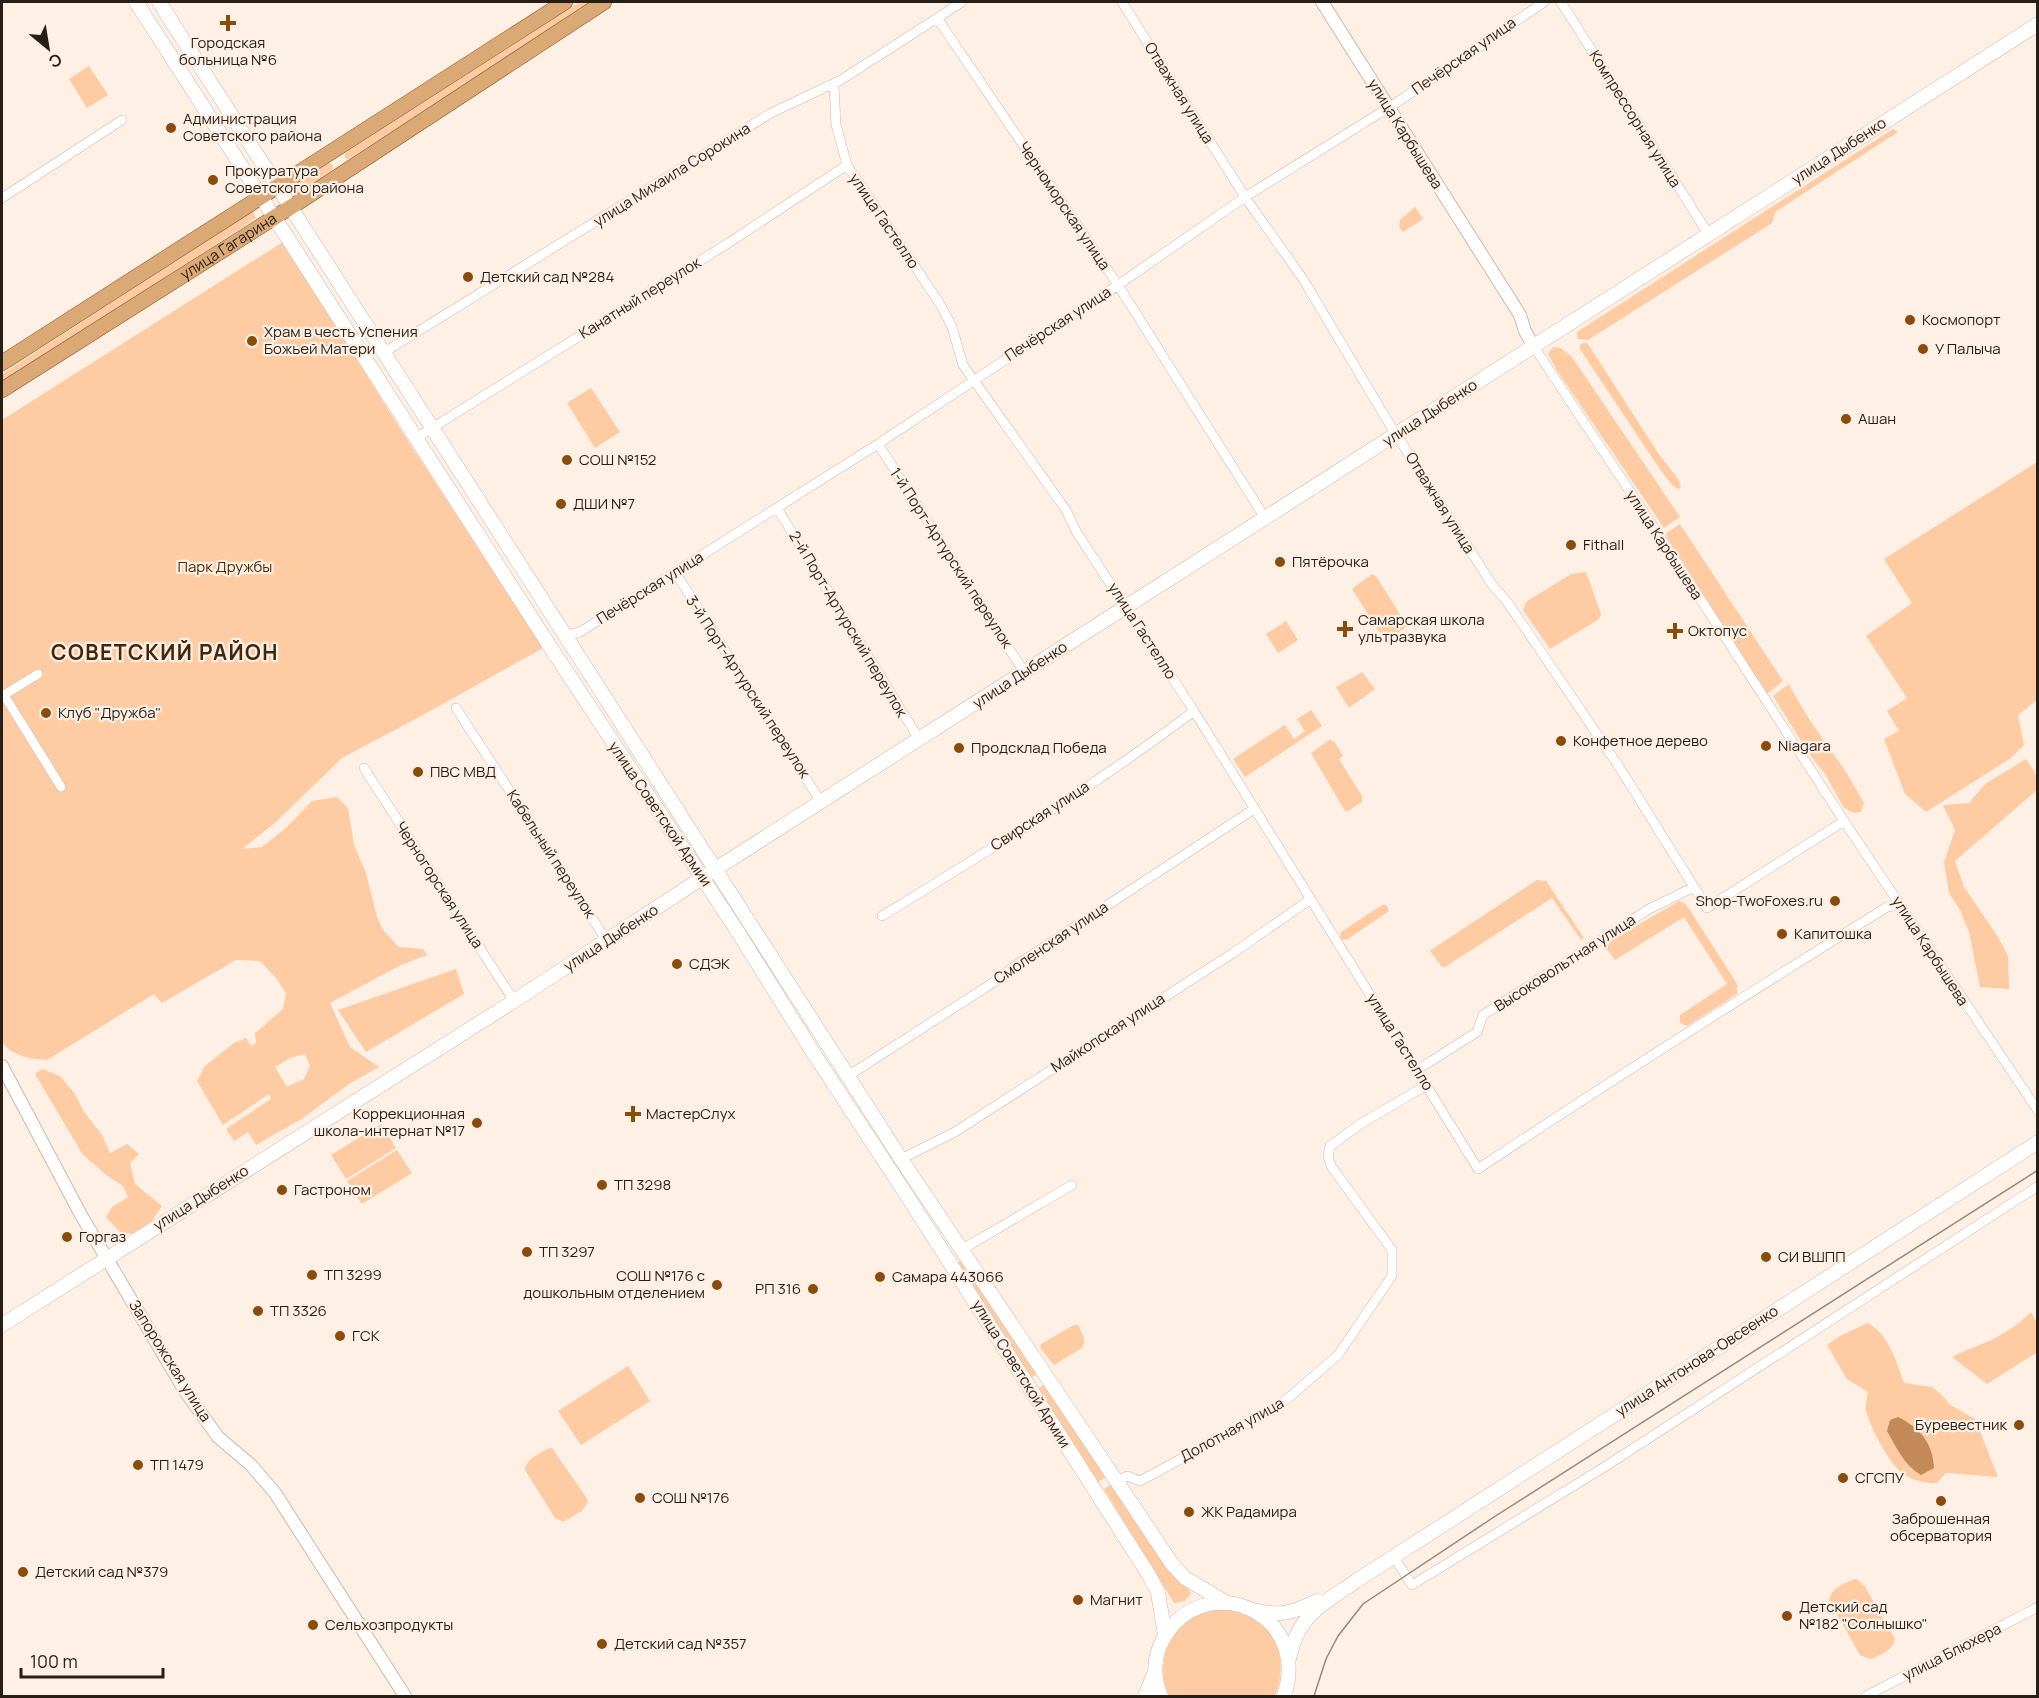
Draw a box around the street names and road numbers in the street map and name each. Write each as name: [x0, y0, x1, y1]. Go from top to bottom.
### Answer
street label: Печёрская улица: [1407, 12, 1520, 99]
street label: Отважная улица: [1140, 38, 1219, 148]
street label: Компрессорная улица: [1585, 46, 1686, 192]
street label: улица Карбышева: [1363, 74, 1448, 193]
street label: улица Дыбенко: [1787, 112, 1890, 189]
street label: улица Михаила Сорокина: [589, 118, 754, 232]
street label: Черноморская улица: [1014, 137, 1115, 274]
street label: улица Гастелло: [845, 169, 924, 273]
street label: улица Гагарина: [176, 208, 280, 285]
street label: Канатный переулок: [575, 251, 705, 344]
street label: Печёрская улица: [1001, 281, 1115, 366]
street label: улица Дыбенко: [1378, 374, 1481, 451]
street label: Отважная улица: [1401, 448, 1480, 558]
street label: 1-й Порт-Артурский переулок: [885, 463, 1018, 652]
street label: улица Карбышева: [1621, 486, 1708, 604]
street label: 2-й Порт-Артурский переулок: [784, 527, 913, 721]
street label: Печёрская улица: [592, 546, 707, 629]
street label: улица Гастелло: [1103, 578, 1182, 683]
street label: 3-й Порт-Артурский переулок: [681, 591, 816, 783]
street label: улица Дыбенко: [968, 636, 1071, 713]
street label: улица Советской Армии: [604, 737, 717, 890]
street label: Свирская улица: [986, 776, 1093, 855]
street label: Кабельный переулок: [502, 786, 601, 922]
street label: Черногорская улица: [390, 817, 488, 952]
street label: улица Карбышева: [1887, 892, 1974, 1010]
street label: Смоленская улица: [989, 896, 1112, 989]
street label: улица Дыбенко: [559, 899, 662, 976]
street label: Высоковольтная улица: [1490, 909, 1639, 1016]
street label: Майкопская улица: [1047, 988, 1169, 1077]
street label: улица Гастелло: [1362, 989, 1439, 1095]
street label: улица Дыбенко: [149, 1160, 253, 1235]
street label: Запорожская улица: [124, 1296, 216, 1426]
street label: улица Советской Армии: [967, 1296, 1076, 1452]
street label: улица Антонова-Овсеенко: [1611, 1300, 1782, 1421]
street label: Долотная улица: [1176, 1392, 1287, 1467]
street label: улица Блюхера: [1899, 1618, 2005, 1686]

